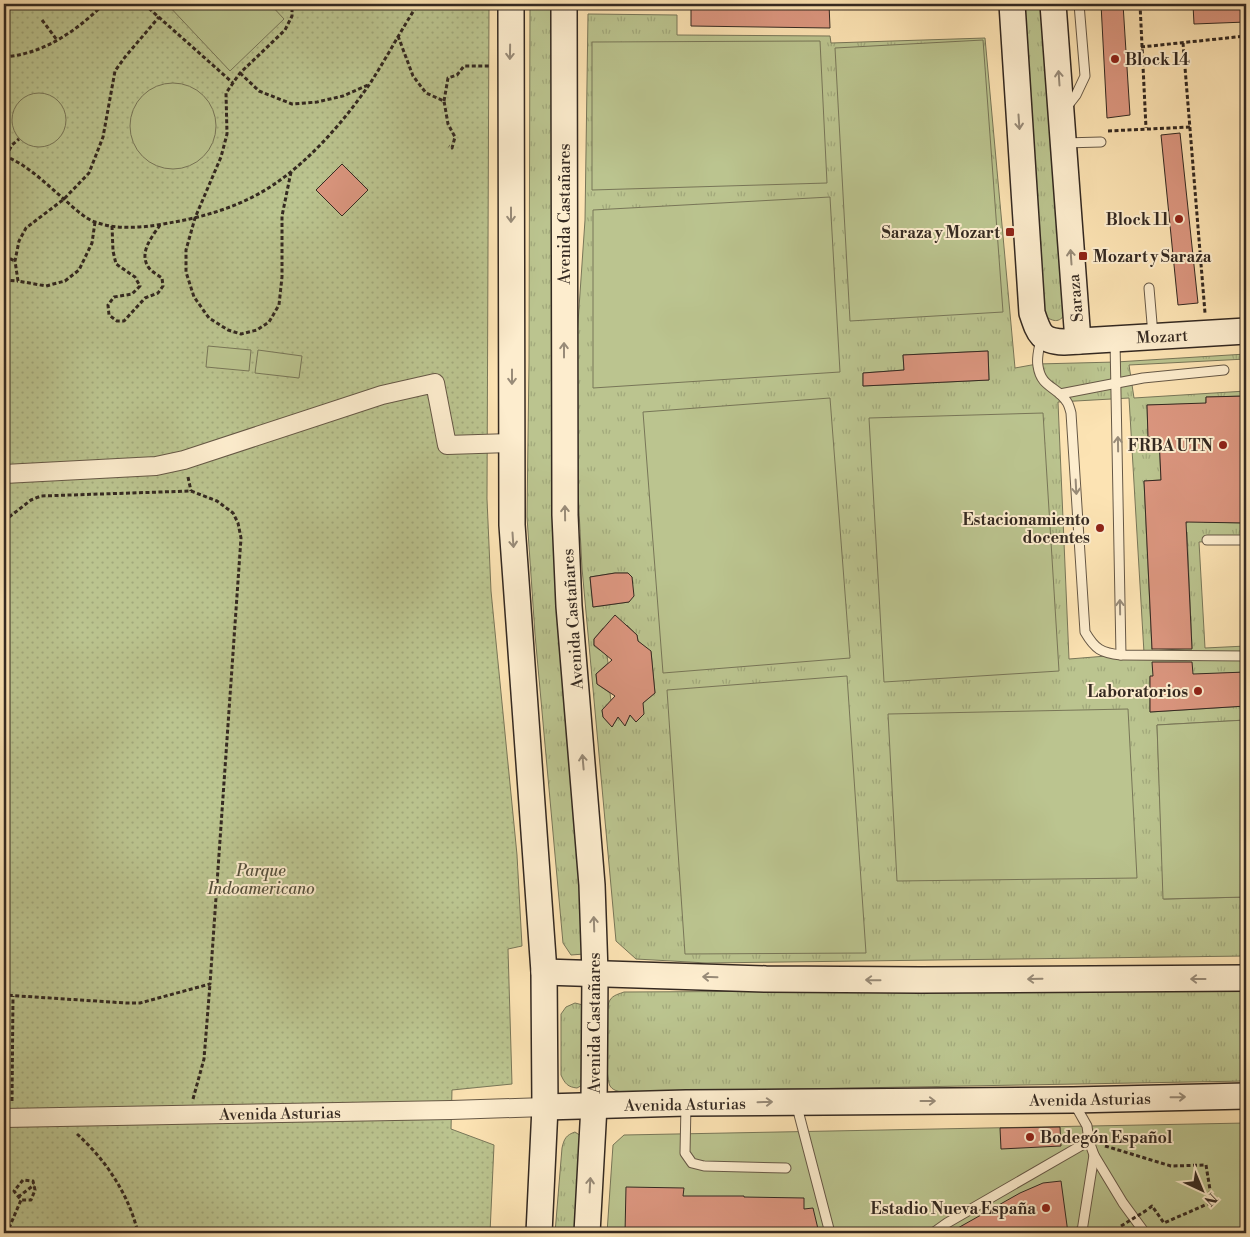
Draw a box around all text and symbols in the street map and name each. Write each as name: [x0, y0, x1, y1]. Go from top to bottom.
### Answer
one-way arrow: [505, 44, 515, 60]
place label: Block 14: [1125, 50, 1190, 70]
marker: Block 14: [1109, 53, 1121, 65]
one-way arrow: [1054, 70, 1063, 86]
one-way arrow: [1015, 114, 1024, 130]
street label: Avenida Castañares: [555, 143, 575, 286]
one-way arrow: [506, 206, 516, 223]
place label: Block 11: [1106, 210, 1169, 230]
marker: Block 11: [1173, 213, 1185, 225]
place label: Saraza y Mozart: [882, 223, 1000, 243]
marker: Saraza y Mozart: [1004, 226, 1016, 238]
place label: Mozart y Saraza: [1093, 247, 1212, 267]
one-way arrow: [1067, 249, 1076, 265]
marker: Mozart y Saraza: [1077, 250, 1089, 262]
street label: Saraza: [1064, 272, 1088, 323]
street label: Mozart: [1136, 326, 1189, 348]
one-way arrow: [559, 342, 569, 358]
one-way arrow: [507, 369, 516, 385]
place label: FRBA UTN: [1128, 436, 1213, 456]
one-way arrow: [1113, 437, 1123, 453]
marker: FRBA UTN: [1217, 439, 1229, 451]
one-way arrow: [1072, 478, 1081, 494]
one-way arrow: [560, 505, 570, 521]
place label: Estacionamiento docentes: [962, 510, 1090, 548]
marker: Estacionamiento docentes: [1094, 522, 1106, 534]
one-way arrow: [508, 532, 518, 548]
street label: Avenida Castañares: [558, 548, 588, 691]
one-way arrow: [1115, 599, 1125, 615]
place label: Laboratorios: [1087, 682, 1188, 702]
marker: Laboratorios: [1192, 685, 1204, 697]
one-way arrow: [578, 754, 588, 770]
park label: Parque Indoamericano: [206, 861, 315, 899]
one-way arrow: [589, 916, 598, 932]
street label: Avenida Castañares: [585, 952, 605, 1095]
one-way arrow: [702, 972, 718, 981]
one-way arrow: [1027, 974, 1044, 984]
one-way arrow: [1190, 974, 1206, 984]
one-way arrow: [865, 975, 881, 985]
street label: Avenida Asturias: [1028, 1089, 1151, 1111]
one-way arrow: [1170, 1092, 1186, 1102]
street label: Avenida Asturias: [623, 1094, 746, 1116]
one-way arrow: [920, 1096, 936, 1106]
one-way arrow: [757, 1097, 773, 1107]
street label: Avenida Asturias: [218, 1103, 341, 1125]
place label: Bodegón Español: [1040, 1128, 1173, 1148]
marker: Bodegón Español: [1024, 1131, 1036, 1143]
north arrow: [1178, 1164, 1228, 1214]
one-way arrow: [585, 1177, 594, 1193]
text: N: [1200, 1188, 1221, 1209]
place label: Estadio Nueva España: [871, 1199, 1036, 1219]
marker: Estadio Nueva España: [1040, 1202, 1052, 1214]

